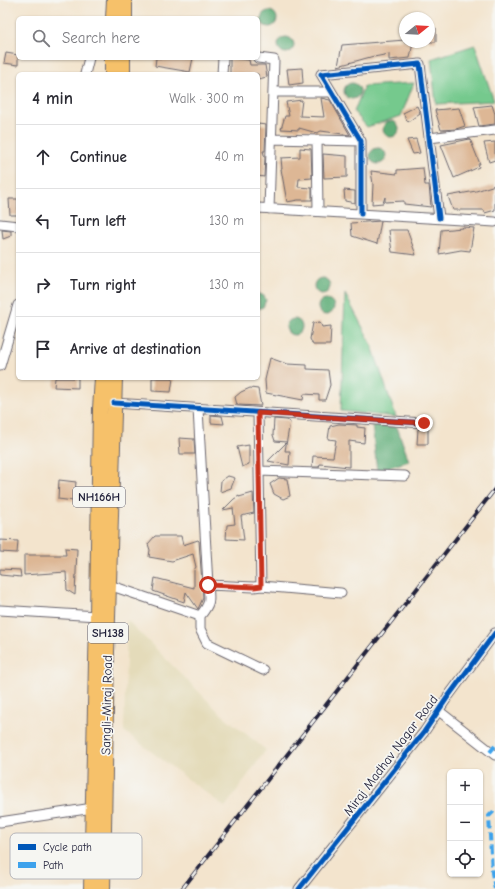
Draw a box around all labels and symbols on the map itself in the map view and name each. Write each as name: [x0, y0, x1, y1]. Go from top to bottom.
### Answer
north arrow: [399, 12, 435, 48]
route end: [415, 414, 433, 432]
road number: NH166H: [73, 487, 125, 507]
route start: [199, 576, 217, 594]
road number: SH138: [88, 623, 128, 643]
street label: Sangli-Miraj Road: [98, 655, 115, 755]
street label: Miraj Madhav Nagar Road: [340, 692, 441, 819]
legend: [10, 833, 142, 879]
text: Cycle path: [43, 841, 92, 854]
text: Path: [43, 859, 64, 872]

